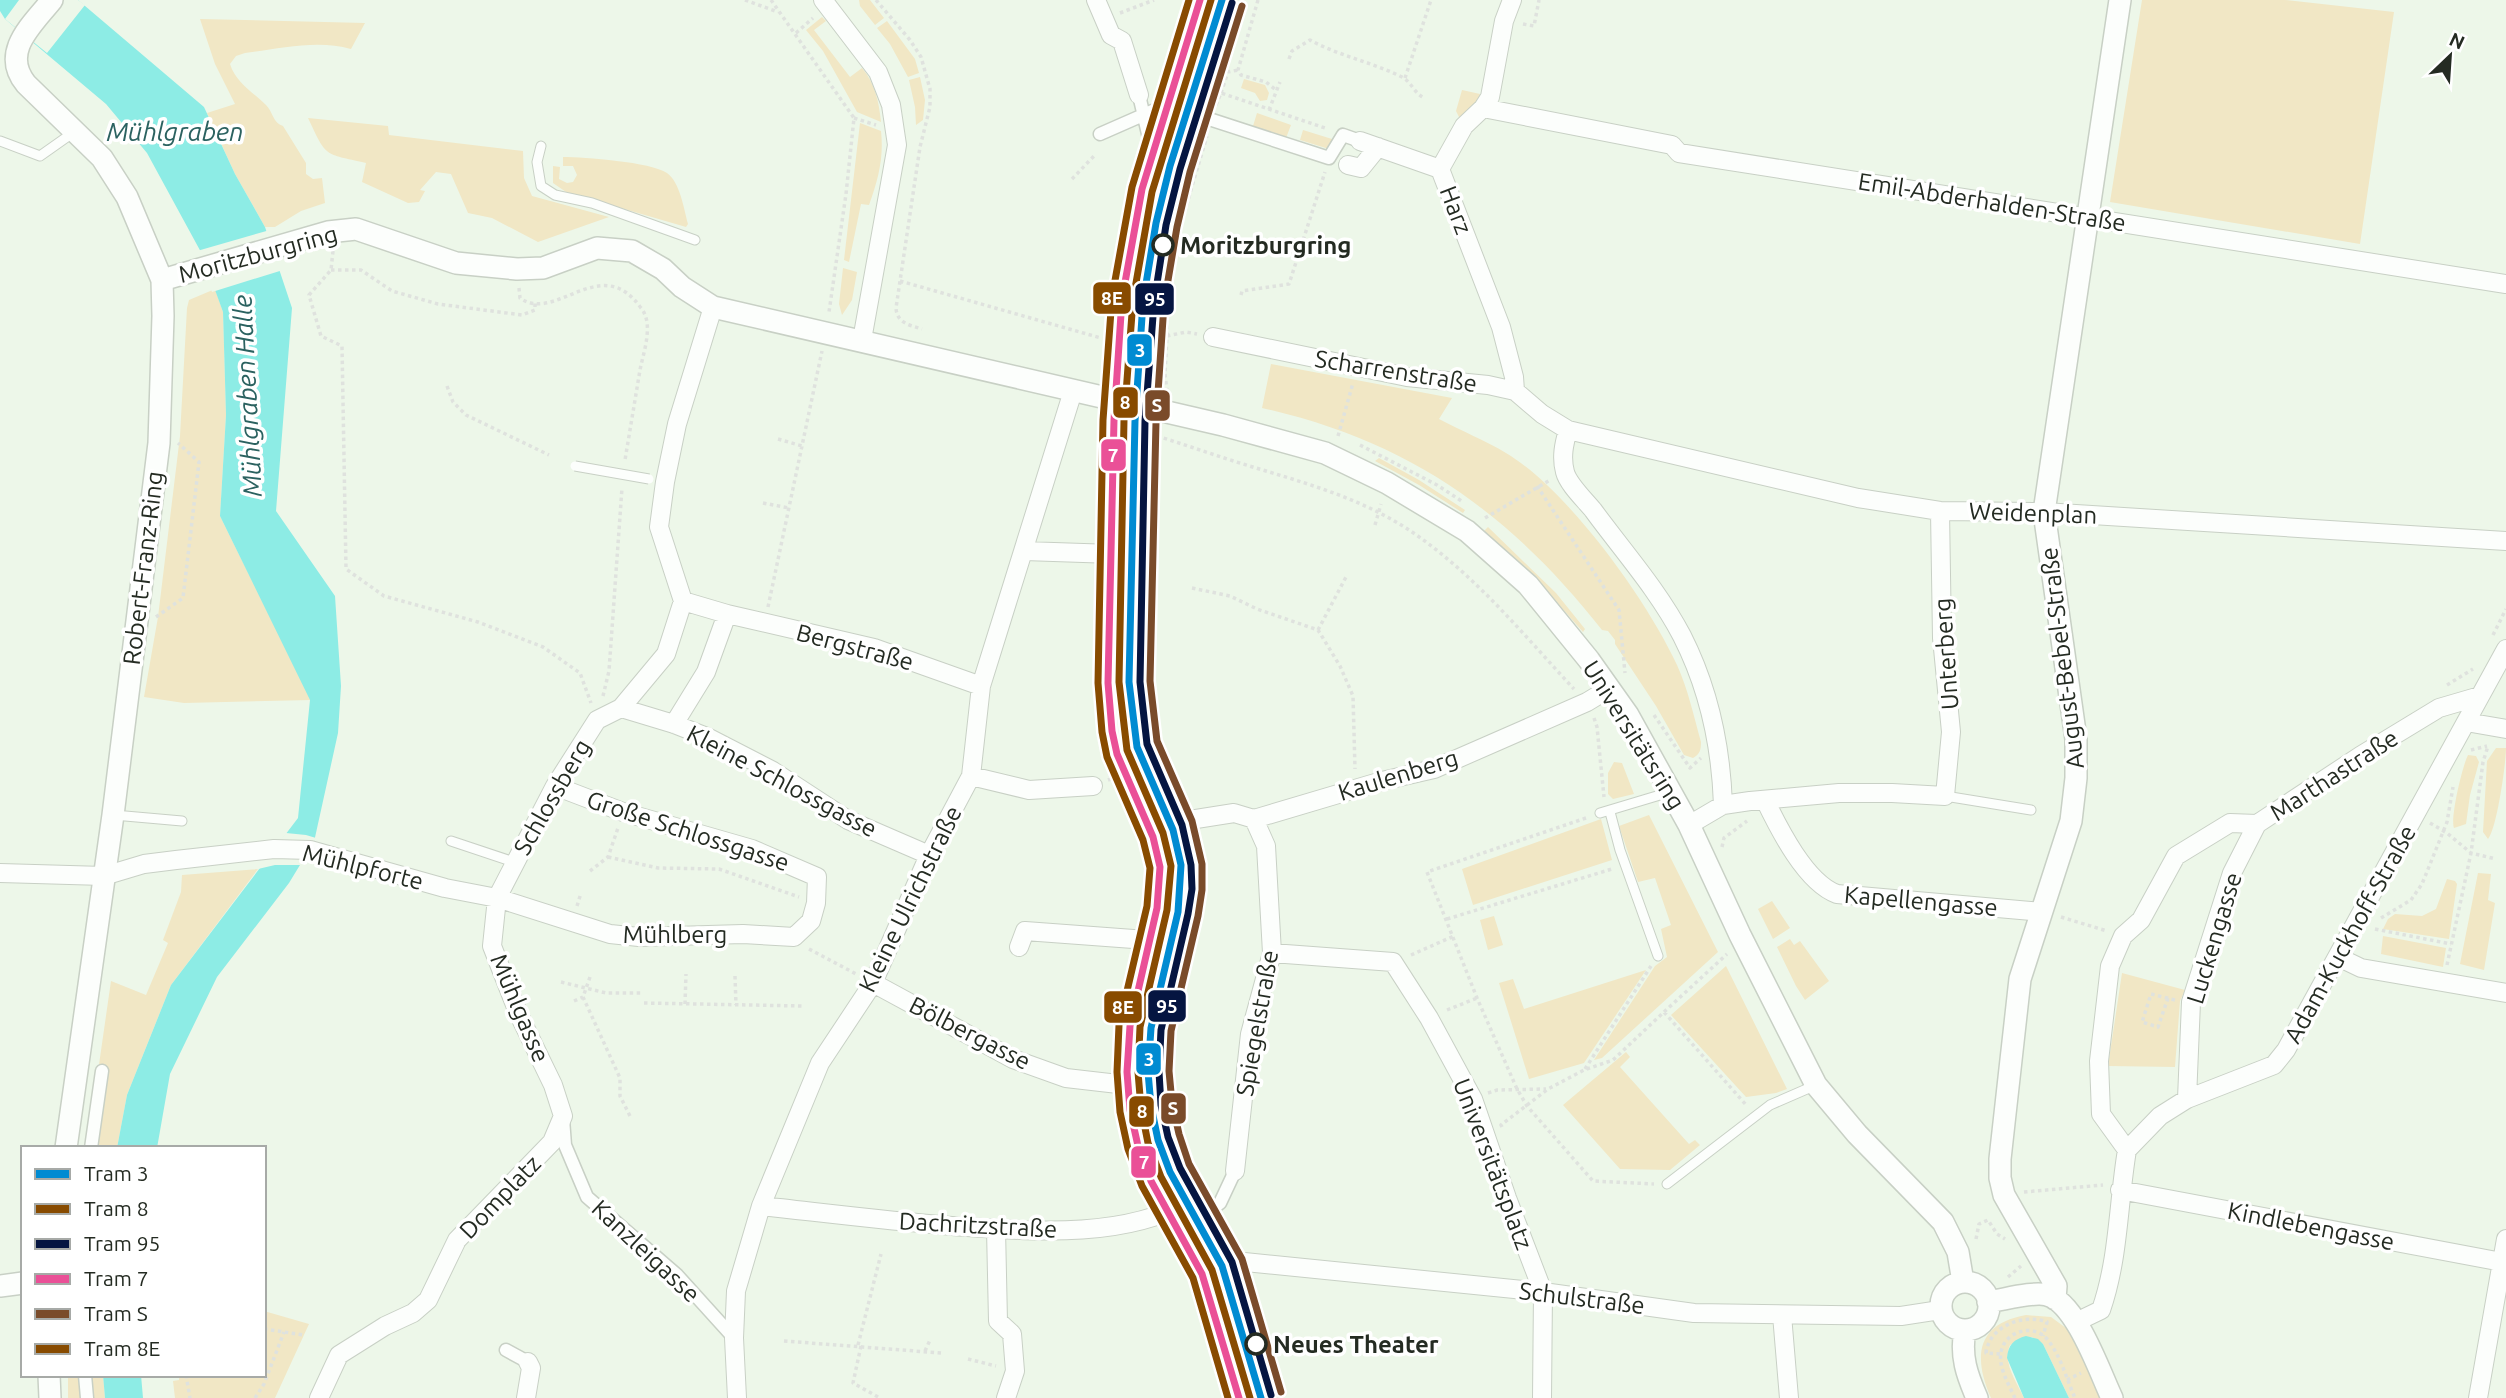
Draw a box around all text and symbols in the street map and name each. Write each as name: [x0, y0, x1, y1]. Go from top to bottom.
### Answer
north arrow: [2415, 21, 2485, 91]
text: N: [2446, 28, 2468, 54]
water label: Mühlgraben: [106, 117, 244, 146]
street label: Emil-Abderhalden-Straße: [1856, 167, 2128, 237]
street label: Harz: [1435, 182, 1477, 238]
street label: Moritzburgring: [176, 220, 340, 288]
place label: Moritzburgring: [1180, 232, 1351, 259]
marker: Moritzburgring: [1152, 234, 1174, 256]
line badge: 8E: [1092, 281, 1132, 315]
line badge: 95: [1134, 282, 1175, 316]
text: 8E: [1101, 287, 1123, 309]
text: 95: [1144, 288, 1166, 310]
water label: Mühlgraben Halle: [227, 294, 267, 498]
line badge: 3: [1126, 333, 1153, 367]
text: 3: [1135, 339, 1145, 361]
street label: Scharrenstraße: [1313, 345, 1479, 397]
line badge: 8: [1112, 386, 1139, 419]
line badge: S: [1144, 389, 1171, 422]
text: 8: [1120, 391, 1130, 413]
text: S: [1152, 394, 1163, 416]
line badge: 7: [1100, 438, 1127, 472]
text: 7: [1108, 444, 1118, 466]
street label: Robert-Franz-Ring: [118, 470, 168, 666]
street label: Weidenplan: [1968, 497, 2098, 529]
street label: August-Bebel-Straße: [2035, 546, 2089, 770]
street label: Unterberg: [1929, 597, 1963, 711]
street label: Bergstraße: [793, 618, 917, 676]
street label: Universitätsring: [1577, 656, 1691, 814]
street label: Kleine Schlossgasse: [682, 719, 882, 843]
street label: Marthastraße: [2265, 724, 2403, 826]
street label: Schlossberg: [508, 734, 596, 860]
street label: Kaulenberg: [1335, 744, 1461, 806]
street label: Große Schlossgasse: [583, 786, 793, 876]
street label: Kleine Ulrichstraße: [853, 801, 967, 997]
street label: Adam-Kuckhoff-Straße: [2279, 820, 2421, 1048]
street label: Mühlpforte: [300, 839, 426, 895]
street label: Luckengasse: [2181, 869, 2247, 1007]
street label: Kapellengasse: [1843, 881, 1999, 921]
street label: Mühlberg: [623, 921, 727, 948]
street label: Spiegelstraße: [1231, 948, 1283, 1098]
street label: Mühlgasse: [485, 950, 555, 1066]
line badge: 95: [1147, 989, 1187, 1023]
line badge: 8E: [1103, 990, 1143, 1024]
street label: Bölbergasse: [905, 991, 1035, 1075]
text: 95: [1156, 995, 1178, 1017]
text: 8E: [1112, 996, 1134, 1018]
line badge: 3: [1135, 1042, 1162, 1076]
text: 3: [1144, 1048, 1154, 1070]
street label: Universitätsplatz: [1448, 1075, 1538, 1253]
line badge: S: [1160, 1092, 1187, 1125]
line badge: 8: [1128, 1095, 1155, 1128]
text: S: [1168, 1097, 1179, 1119]
text: 8: [1137, 1100, 1147, 1122]
line badge: 7: [1130, 1145, 1157, 1179]
legend: [21, 1146, 266, 1377]
street label: Domplatz: [454, 1150, 546, 1244]
text: 7: [1139, 1151, 1149, 1173]
text: Tram 3: [84, 1161, 148, 1185]
street label: Kanzleigasse: [587, 1194, 705, 1308]
text: Tram 8: [84, 1196, 148, 1220]
street label: Kindlebengasse: [2225, 1197, 2397, 1255]
street label: Dachritzstraße: [898, 1207, 1058, 1243]
text: Tram 95: [84, 1231, 160, 1255]
text: Tram 7: [84, 1266, 148, 1290]
street label: Schulstraße: [1518, 1277, 1646, 1319]
text: Tram S: [84, 1301, 148, 1325]
place label: Neues Theater: [1273, 1331, 1439, 1358]
marker: Neues Theater: [1245, 1333, 1267, 1355]
text: Tram 8E: [84, 1336, 160, 1360]

